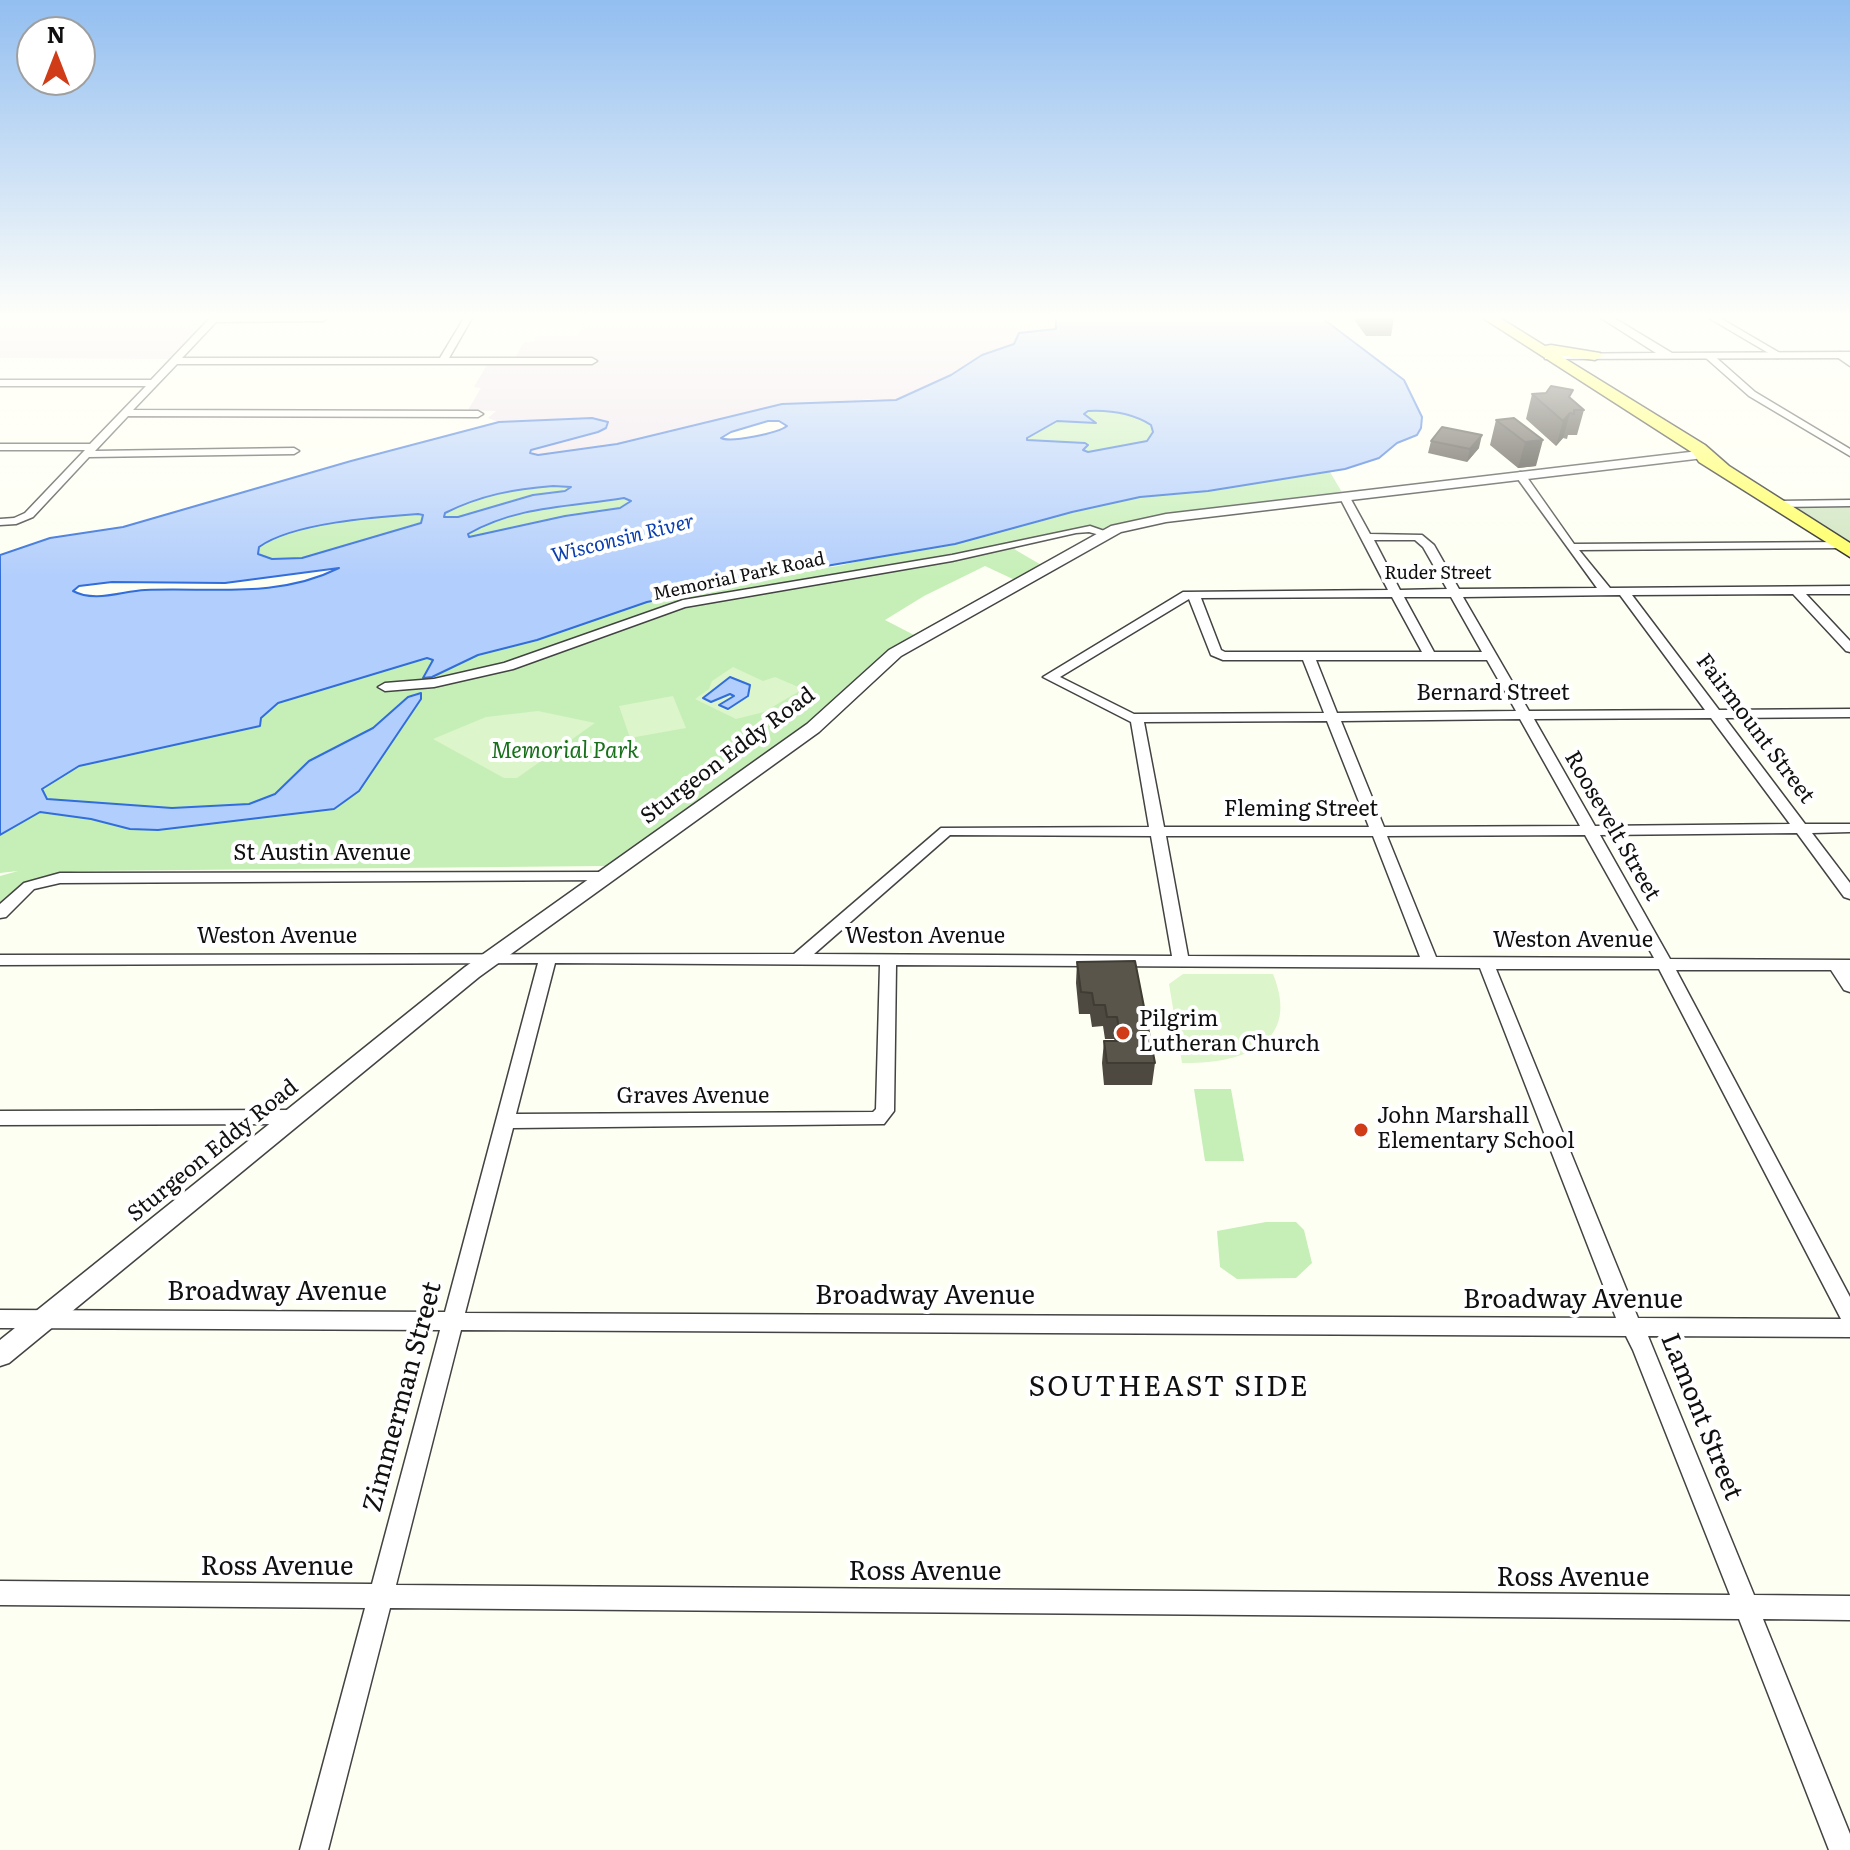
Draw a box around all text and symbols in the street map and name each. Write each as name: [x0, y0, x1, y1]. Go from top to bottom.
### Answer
north arrow: [16, 16, 96, 96]
text: N: [47, 17, 65, 50]
water label: Wisconsin River: [549, 510, 697, 568]
street label: Memorial Park Road: [651, 548, 827, 606]
street label: Ruder Street: [1384, 563, 1492, 585]
street label: Fairmount Street: [1690, 649, 1820, 809]
street label: Bernard Street: [1416, 681, 1570, 707]
street label: Sturgeon Eddy Road: [636, 682, 820, 830]
park label: Memorial Park: [491, 739, 639, 765]
street label: Roosevelt Street: [1558, 746, 1666, 906]
street label: Fleming Street: [1224, 797, 1378, 823]
street label: St Austin Avenue: [233, 841, 411, 867]
street label: Weston Avenue: [197, 924, 357, 950]
street label: Weston Avenue: [845, 924, 1005, 950]
street label: Weston Avenue: [1493, 928, 1653, 954]
place label: Pilgrim Lutheran Church: [1139, 1007, 1320, 1058]
marker: Pilgrim Lutheran Church: [1114, 1024, 1132, 1042]
street label: Sturgeon Eddy Road: [123, 1074, 303, 1228]
street label: Graves Avenue: [616, 1084, 770, 1110]
place label: John Marshall Elementary School: [1377, 1104, 1575, 1156]
marker: John Marshall Elementary School: [1352, 1121, 1370, 1139]
street label: Broadway Avenue: [167, 1276, 387, 1308]
street label: Zimmerman Street: [357, 1278, 449, 1516]
street label: Broadway Avenue: [815, 1280, 1035, 1312]
street label: Broadway Avenue: [1463, 1284, 1683, 1316]
street label: Lamont Street: [1653, 1329, 1749, 1505]
district label: SOUTHEAST SIDE: [1028, 1371, 1310, 1405]
street label: Ross Avenue: [201, 1551, 353, 1583]
street label: Ross Avenue: [849, 1556, 1001, 1588]
street label: Ross Avenue: [1497, 1562, 1649, 1594]

